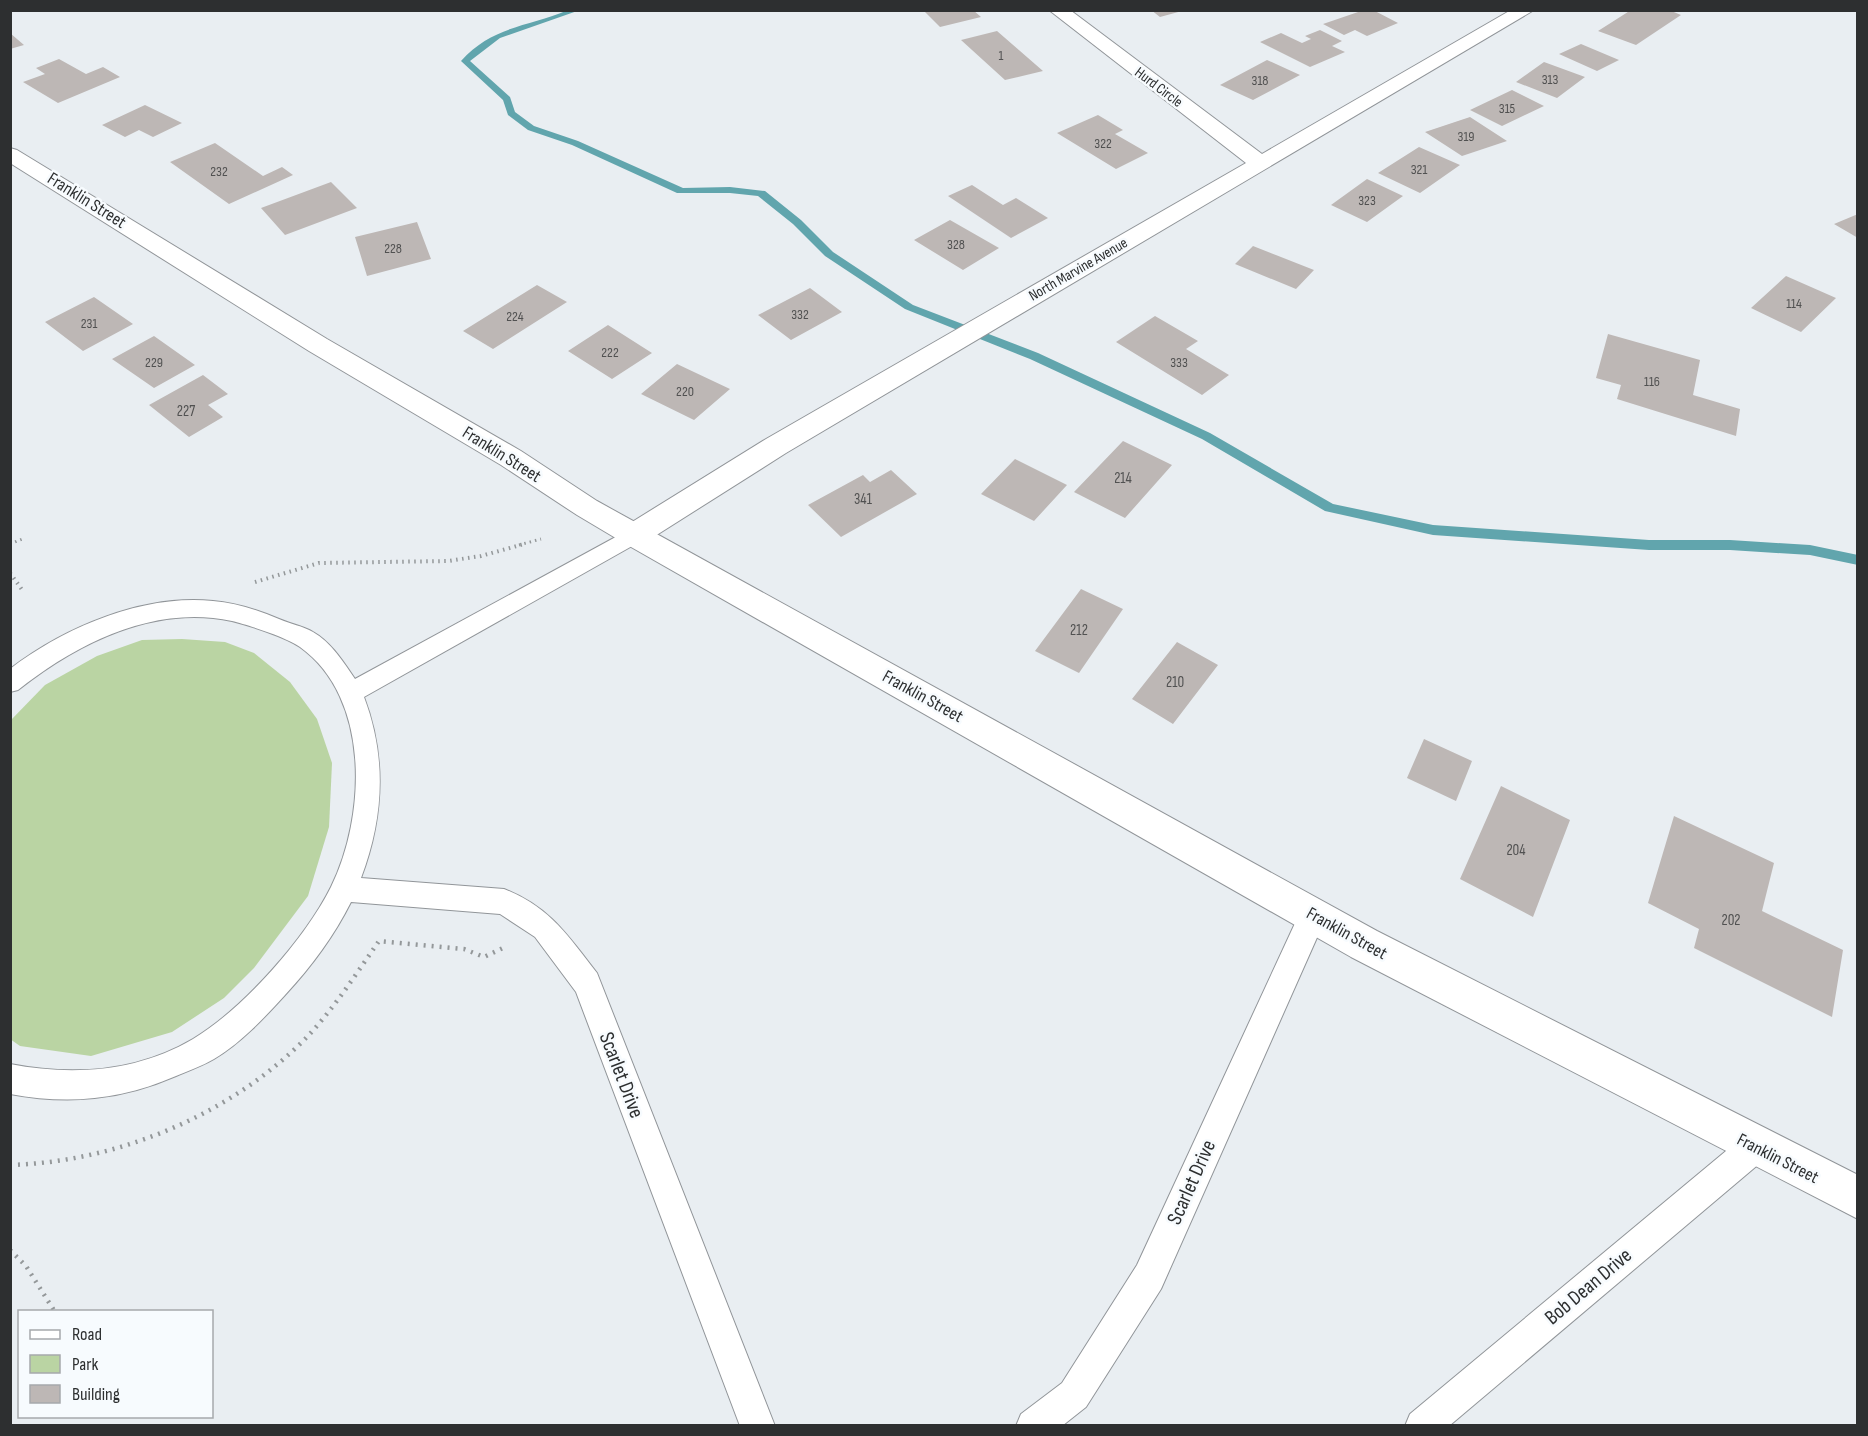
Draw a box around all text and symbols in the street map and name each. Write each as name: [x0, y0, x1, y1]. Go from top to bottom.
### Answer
house number: 1: [999, 47, 1004, 64]
street label: Hurd Circle: [1131, 63, 1187, 112]
house number: 313: [1542, 71, 1558, 88]
house number: 318: [1252, 72, 1268, 89]
house number: 315: [1499, 100, 1516, 117]
house number: 319: [1458, 128, 1474, 145]
house number: 322: [1094, 135, 1112, 152]
house number: 321: [1411, 161, 1427, 178]
house number: 232: [210, 163, 228, 180]
street label: Franklin Street: [44, 168, 130, 233]
house number: 323: [1358, 192, 1376, 209]
street label: North Marvine Avenue: [1025, 233, 1131, 305]
house number: 328: [947, 236, 965, 253]
house number: 228: [384, 240, 402, 257]
house number: 114: [1786, 295, 1802, 312]
house number: 332: [791, 306, 809, 323]
house number: 224: [506, 308, 524, 325]
house number: 231: [81, 315, 97, 332]
house number: 222: [601, 344, 619, 361]
house number: 229: [145, 354, 163, 371]
house number: 333: [1170, 354, 1188, 371]
house number: 116: [1644, 373, 1660, 390]
house number: 220: [676, 383, 694, 400]
house number: 227: [177, 402, 195, 421]
street label: Franklin Street: [459, 422, 545, 487]
house number: 214: [1114, 469, 1132, 488]
house number: 341: [854, 490, 873, 509]
house number: 212: [1070, 621, 1088, 640]
street label: Franklin Street: [879, 666, 967, 727]
house number: 210: [1166, 673, 1184, 692]
house number: 204: [1506, 841, 1526, 860]
street label: Franklin Street: [1303, 903, 1391, 964]
house number: 202: [1721, 911, 1741, 930]
street label: Scarlet Drive: [594, 1029, 649, 1122]
street label: Franklin Street: [1733, 1129, 1823, 1188]
street label: Scarlet Drive: [1162, 1136, 1221, 1228]
street label: Bob Dean Drive: [1540, 1243, 1637, 1330]
legend: [18, 1310, 213, 1418]
text: Road: [72, 1324, 102, 1345]
text: Park: [72, 1354, 98, 1375]
text: Building: [72, 1384, 120, 1405]

